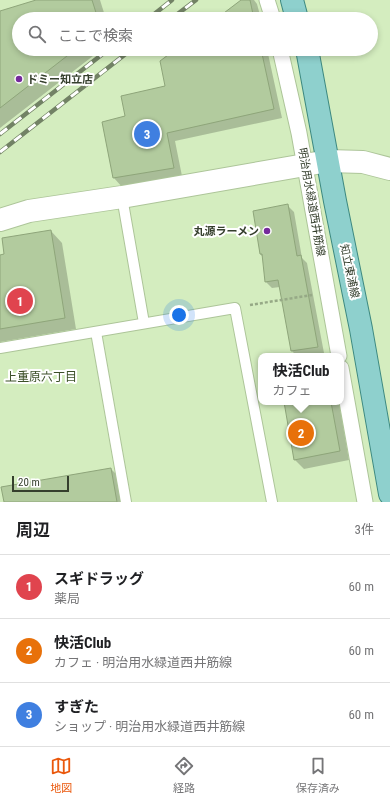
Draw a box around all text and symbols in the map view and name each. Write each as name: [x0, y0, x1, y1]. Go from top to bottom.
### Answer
search box: [12, 12, 378, 56]
icon: search: [26, 23, 48, 45]
text: ここで検索: [58, 27, 133, 45]
place label: ドミー知立店: [27, 73, 93, 86]
marker: ドミー知立店: [14, 74, 24, 84]
pin: 3: [134, 119, 160, 149]
street label: 明治用水緑道西井筋線: [296, 147, 327, 257]
place label: 丸源ラーメン: [193, 225, 259, 238]
marker: 丸源ラーメン: [262, 226, 272, 236]
street label: 知立東浦線: [337, 243, 362, 299]
pin: 1: [7, 286, 33, 316]
your location: [169, 305, 189, 325]
popup: [258, 353, 344, 405]
text: 快活Club: [272, 362, 330, 380]
district label: 上重原六丁目: [5, 370, 77, 384]
text: カフェ: [272, 383, 311, 398]
pin: 2: [288, 418, 314, 448]
scale bar: [12, 474, 69, 493]
text: 20 m: [18, 476, 40, 489]
text: 周辺: [16, 520, 50, 540]
text: 3件: [355, 522, 374, 537]
text: スギドラッグ: [54, 570, 144, 588]
text: 1: [26, 579, 32, 594]
text: 60 m: [348, 579, 374, 594]
text: 薬局: [54, 591, 80, 606]
text: 快活Club: [54, 634, 111, 652]
text: 2: [26, 643, 32, 658]
text: 60 m: [348, 643, 374, 658]
text: カフェ · 明治用水緑道西井筋線: [54, 655, 232, 670]
text: すぎた: [54, 698, 99, 716]
text: 3: [26, 707, 32, 722]
text: 60 m: [348, 707, 374, 722]
text: ショップ · 明治用水緑道西井筋線: [54, 719, 245, 734]
tab: 地図: [50, 755, 72, 795]
tab: 経路: [173, 755, 195, 795]
tab: 保存済み: [296, 755, 340, 795]

